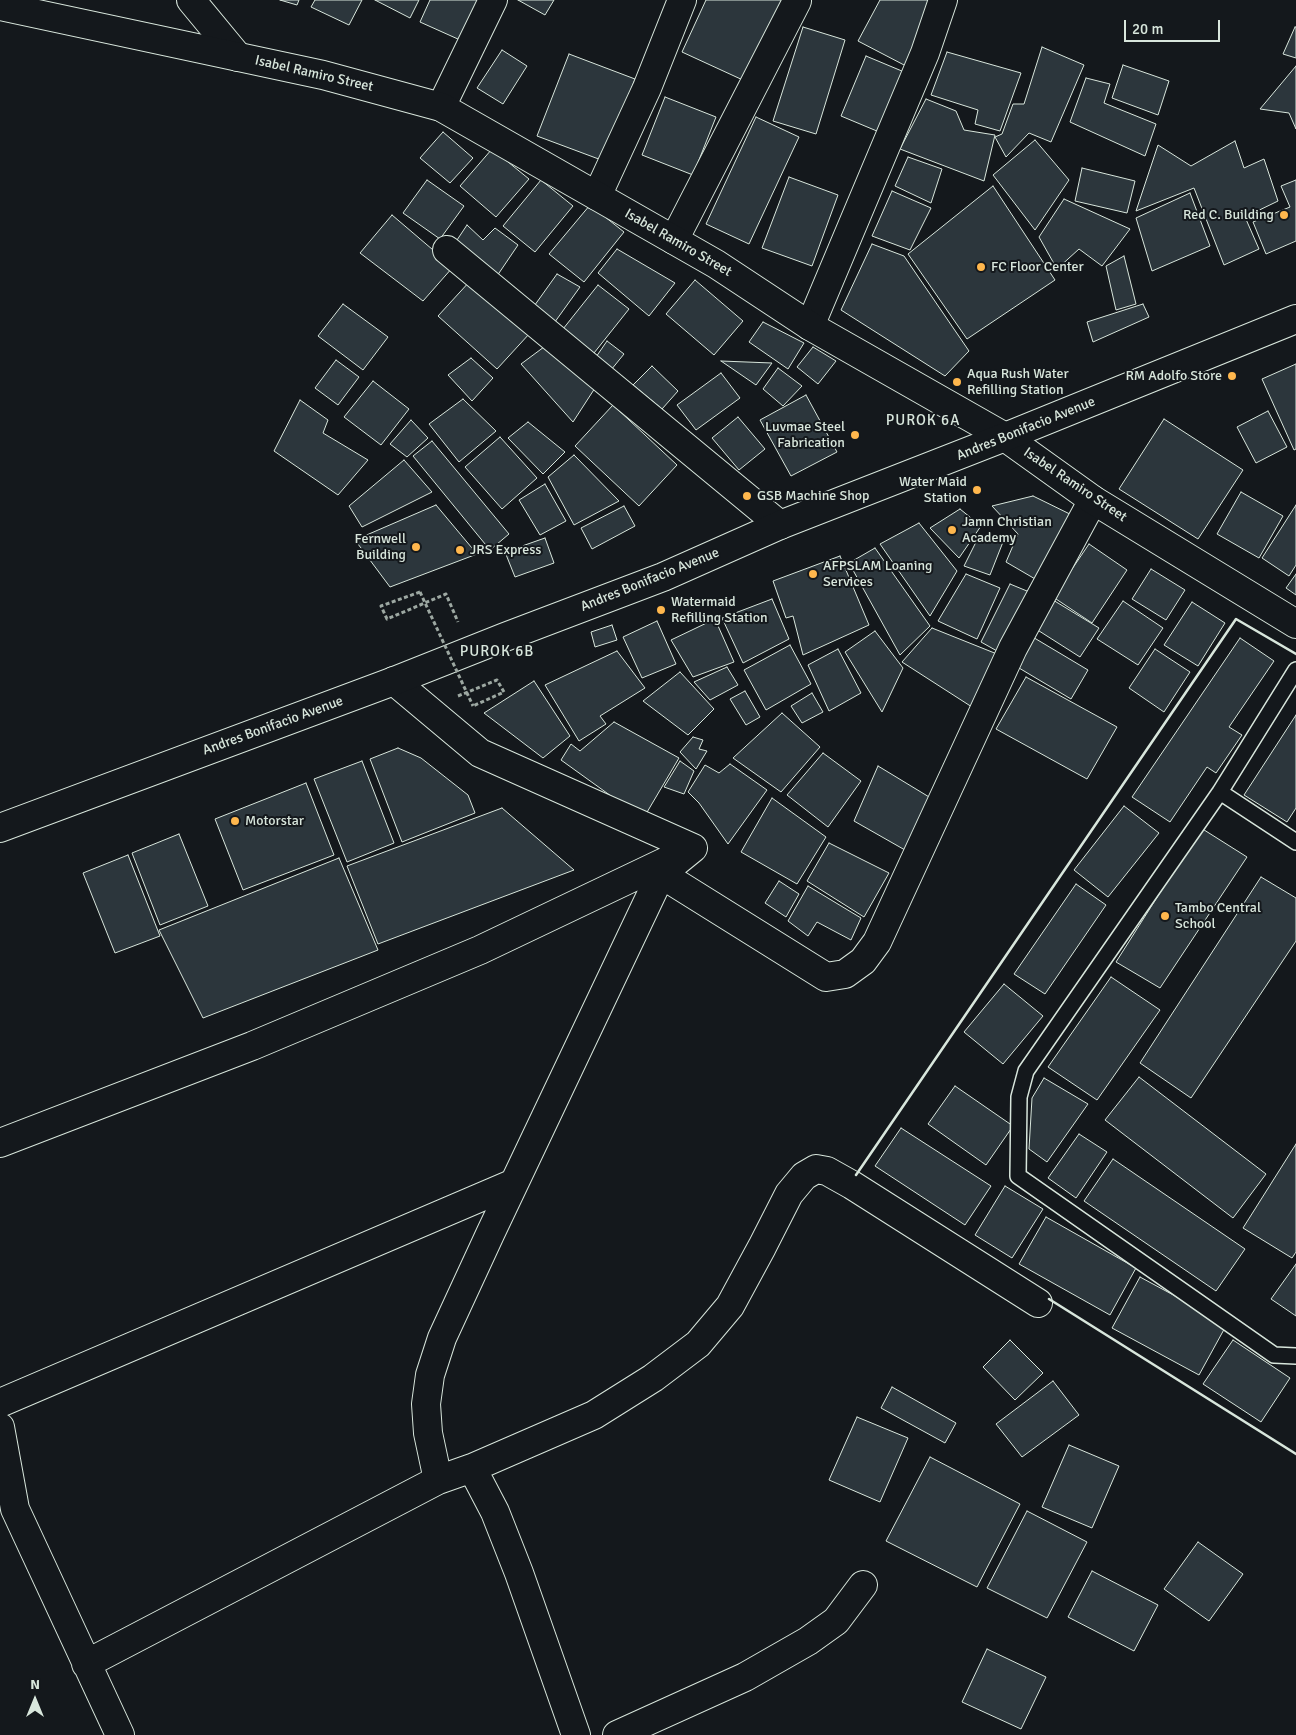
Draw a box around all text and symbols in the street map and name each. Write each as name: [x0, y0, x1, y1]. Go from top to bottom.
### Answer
scale bar: [1126, 10, 1222, 42]
text: 20 m: [1132, 20, 1163, 38]
street label: Isabel Ramiro Street: [253, 52, 375, 96]
street label: Isabel Ramiro Street: [621, 205, 735, 281]
place label: Red C. Building: [1183, 207, 1274, 223]
marker: Red C. Building: [1278, 209, 1290, 221]
place label: FC Floor Center: [991, 259, 1084, 275]
marker: FC Floor Center: [975, 261, 987, 273]
place label: Aqua Rush Water Refilling Station: [967, 366, 1069, 398]
place label: RM Adolfo Store: [1125, 368, 1222, 384]
marker: RM Adolfo Store: [1226, 370, 1238, 382]
marker: Aqua Rush Water Refilling Station: [951, 376, 963, 388]
street label: Andres Bonifacio Avenue: [954, 393, 1098, 465]
district label: PUROK 6A: [885, 412, 961, 430]
place label: Luvmae Steel Fabrication: [765, 419, 845, 452]
marker: Luvmae Steel Fabrication: [849, 429, 861, 441]
street label: Isabel Ramiro Street: [1020, 444, 1130, 526]
place label: Water Maid Station: [899, 474, 967, 507]
marker: Water Maid Station: [971, 484, 983, 496]
place label: GSB Machine Shop: [757, 488, 870, 504]
marker: GSB Machine Shop: [741, 490, 753, 502]
place label: Jamn Christian Academy: [962, 514, 1052, 546]
marker: Jamn Christian Academy: [946, 524, 958, 536]
place label: Fernwell Building: [355, 531, 406, 564]
marker: Fernwell Building: [410, 541, 422, 553]
place label: JRS Express: [470, 542, 541, 558]
marker: JRS Express: [454, 544, 466, 556]
street label: Andres Bonifacio Avenue: [578, 544, 722, 616]
place label: AFPSLAM Loaning Services: [823, 558, 932, 590]
marker: AFPSLAM Loaning Services: [807, 568, 819, 580]
place label: Watermaid Refilling Station: [671, 594, 768, 626]
marker: Watermaid Refilling Station: [655, 604, 667, 616]
district label: PUROK 6B: [459, 643, 535, 661]
street label: Andres Bonifacio Avenue: [200, 693, 346, 759]
place label: Motorstar: [245, 813, 304, 829]
marker: Motorstar: [229, 815, 241, 827]
place label: Tambo Central School: [1175, 900, 1261, 932]
marker: Tambo Central School: [1159, 910, 1171, 922]
north arrow: [10, 1675, 60, 1725]
text: N: [30, 1676, 40, 1693]

